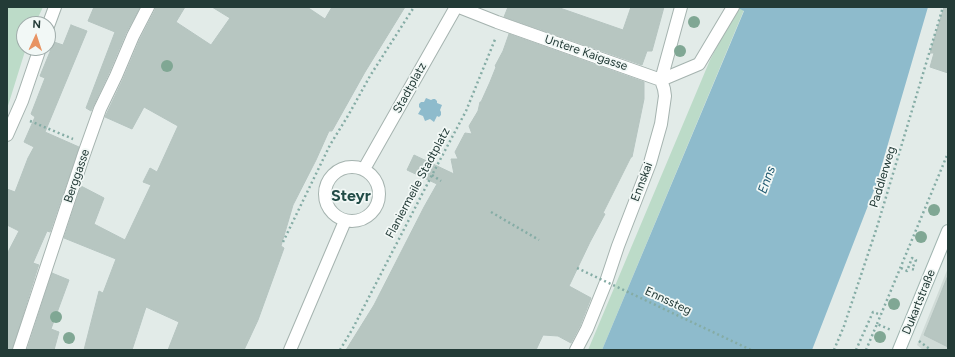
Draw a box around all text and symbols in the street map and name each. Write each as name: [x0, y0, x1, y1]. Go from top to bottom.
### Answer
north arrow: [16, 16, 56, 56]
text: N: [32, 18, 41, 31]
street label: Untere Kaigasse: [543, 32, 629, 74]
street label: Stadtplatz: [390, 60, 430, 116]
street label: Flaniermeile Stadtplatz: [383, 125, 453, 241]
street label: Paddlerweg: [867, 145, 899, 209]
street label: Berggasse: [61, 147, 93, 205]
street label: Ennskai: [628, 160, 656, 204]
water label: Enns: [755, 164, 779, 196]
district label: Steyr: [331, 186, 371, 206]
street label: Dukartstraße: [899, 267, 939, 337]
street label: Ennssteg: [642, 284, 694, 318]

